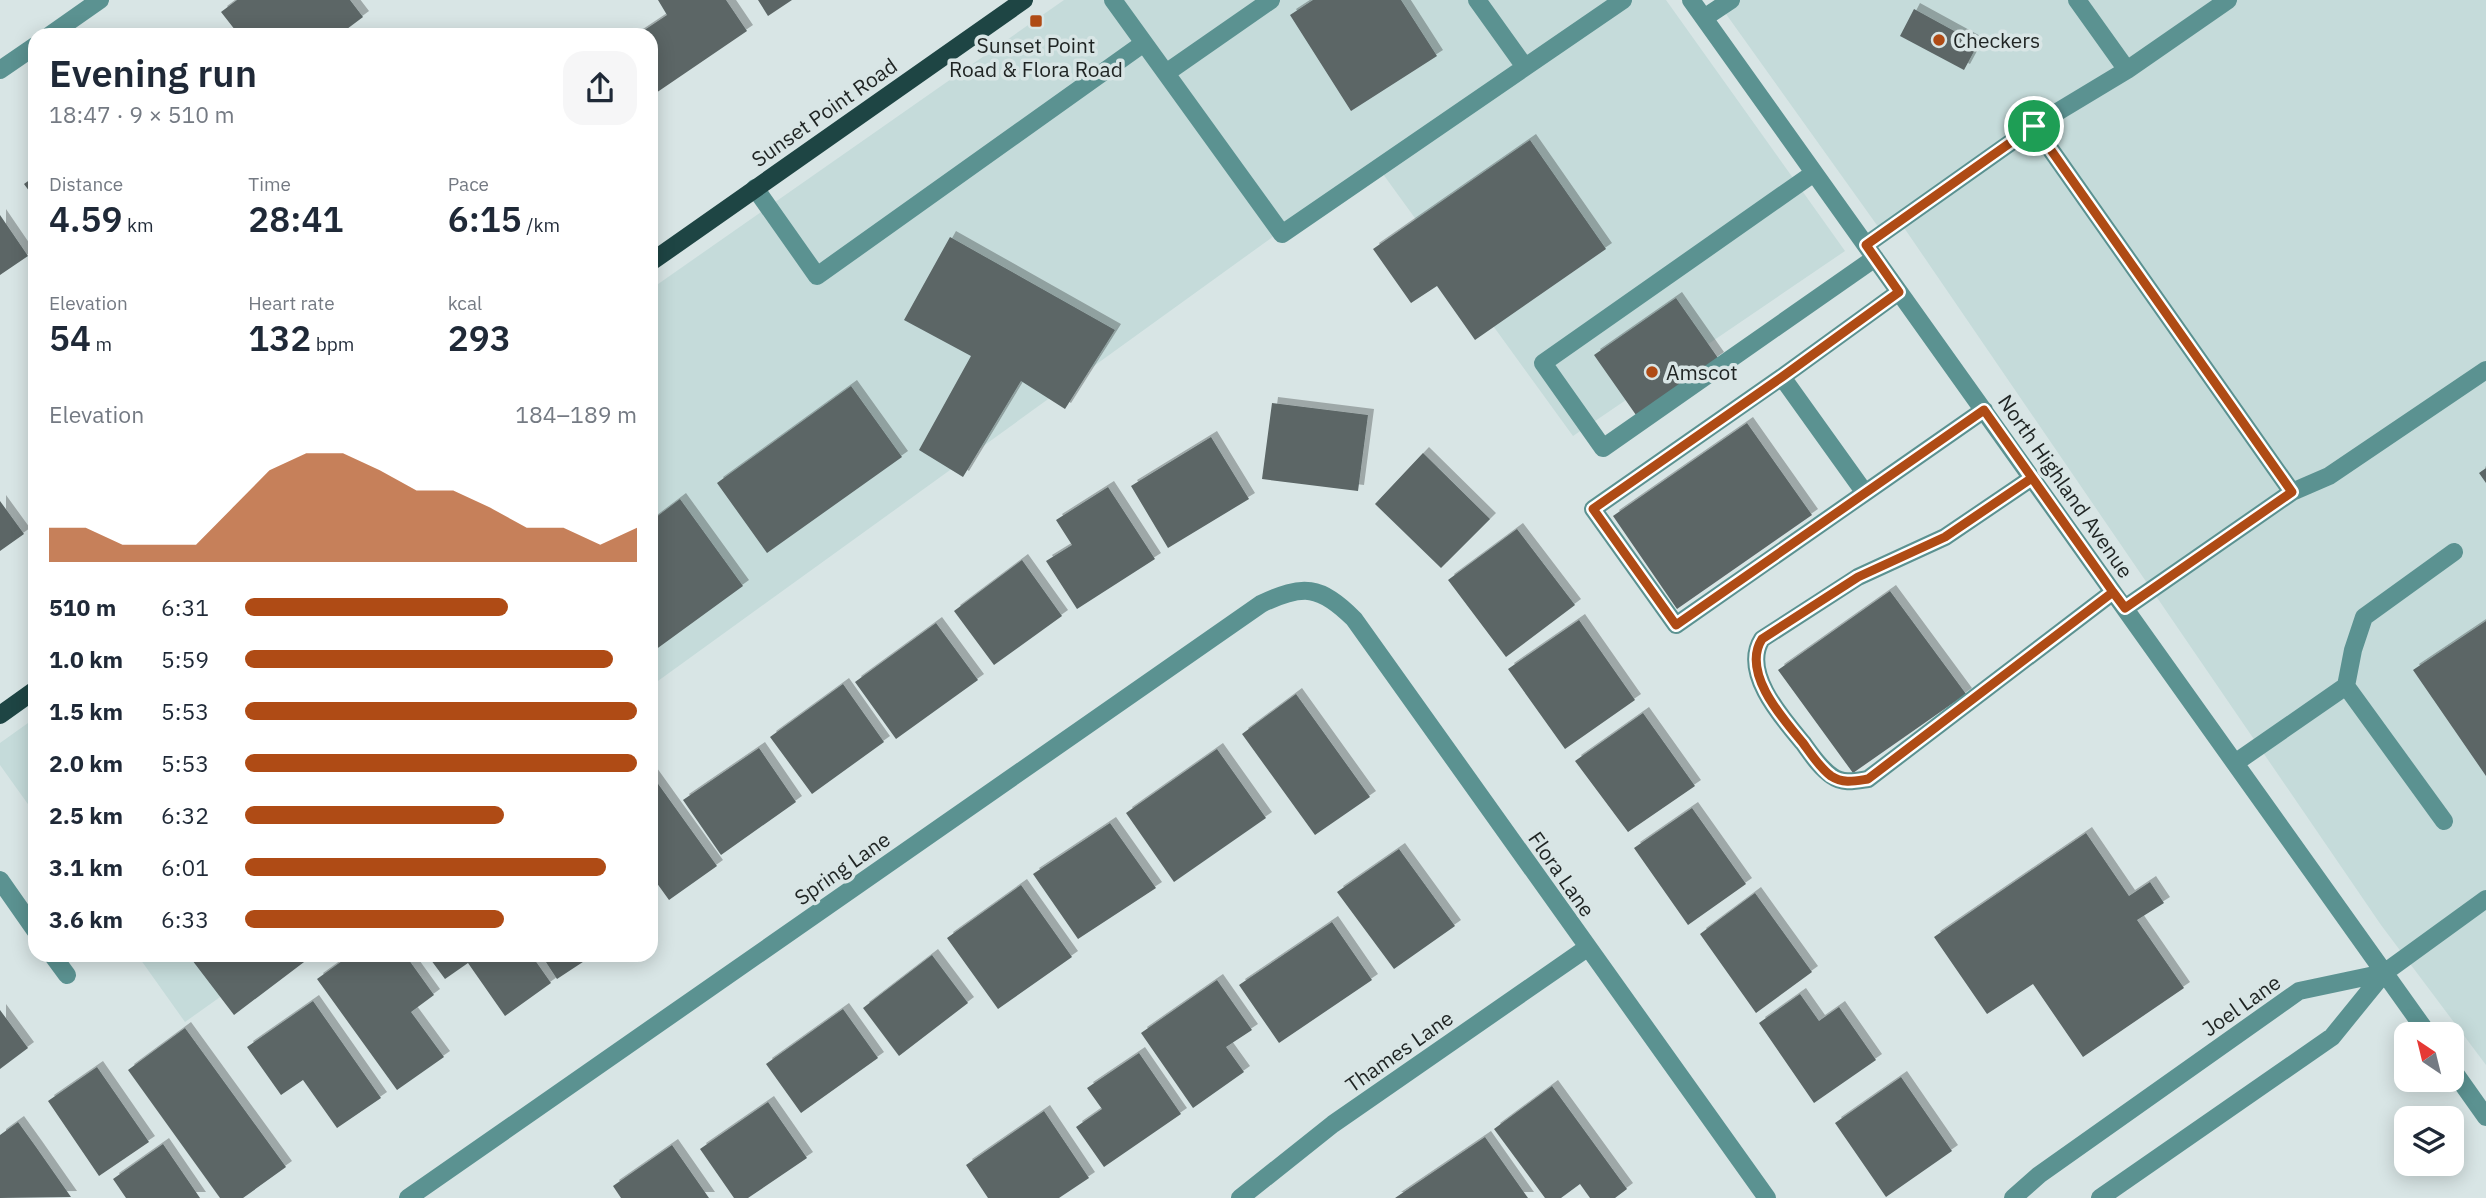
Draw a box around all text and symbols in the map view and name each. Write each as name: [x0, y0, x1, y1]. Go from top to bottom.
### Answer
marker: Sunset Point Road & Flora Road: [1028, 13, 1044, 29]
place label: Checkers: [1953, 26, 2040, 54]
place label: Sunset Point Road & Flora Road: [949, 31, 1123, 83]
marker: Checkers: [1931, 32, 1947, 48]
text: Evening run: [49, 48, 257, 97]
button: share: [563, 51, 637, 125]
street label: Sunset Point Road: [746, 51, 902, 173]
pin: [2004, 96, 2064, 156]
text: 18:47 · 9 × 510 m: [49, 99, 235, 129]
icon: arrive: [2015, 107, 2053, 145]
text: Distance: [49, 172, 123, 196]
text: Time: [248, 172, 291, 196]
text: Pace: [448, 172, 489, 196]
text: 4.59: [49, 196, 122, 242]
text: 28:41: [248, 196, 344, 242]
text: 6:15: [448, 196, 522, 242]
text: km: [122, 213, 154, 237]
text: /km: [522, 213, 560, 237]
text: Elevation: [49, 291, 128, 315]
text: Heart rate: [248, 291, 335, 315]
text: kcal: [448, 291, 482, 315]
text: 54: [49, 315, 91, 361]
text: 132: [248, 315, 311, 361]
text: 293: [448, 315, 511, 361]
text: m: [91, 332, 112, 356]
text: bpm: [311, 332, 354, 356]
place label: Amscot: [1666, 358, 1738, 386]
marker: Amscot: [1644, 364, 1660, 380]
street label: North Highland Avenue: [1992, 389, 2140, 583]
text: Elevation: [49, 399, 144, 429]
text: 184–189 m: [515, 399, 637, 429]
text: 510 m: [49, 592, 116, 622]
text: 6:31: [161, 592, 209, 622]
text: 1.0 km: [49, 644, 123, 674]
text: 5:59: [161, 644, 209, 674]
text: 1.5 km: [49, 696, 123, 726]
text: 5:53: [161, 696, 209, 726]
text: 2.0 km: [49, 748, 123, 778]
text: 5:53: [161, 748, 209, 778]
text: 2.5 km: [49, 800, 123, 830]
text: 6:32: [161, 800, 209, 830]
street label: Spring Lane: [789, 825, 895, 911]
street label: Flora Lane: [1522, 826, 1602, 922]
text: 3.1 km: [49, 852, 123, 882]
text: 6:01: [161, 852, 209, 882]
text: 3.6 km: [49, 904, 123, 934]
text: 6:33: [161, 904, 209, 934]
street label: Joel Lane: [2196, 968, 2286, 1042]
street label: Thames Lane: [1340, 1004, 1458, 1098]
north arrow: [2394, 1022, 2464, 1092]
map controls: [2394, 1022, 2464, 1176]
button: layers: [2394, 1106, 2464, 1176]

